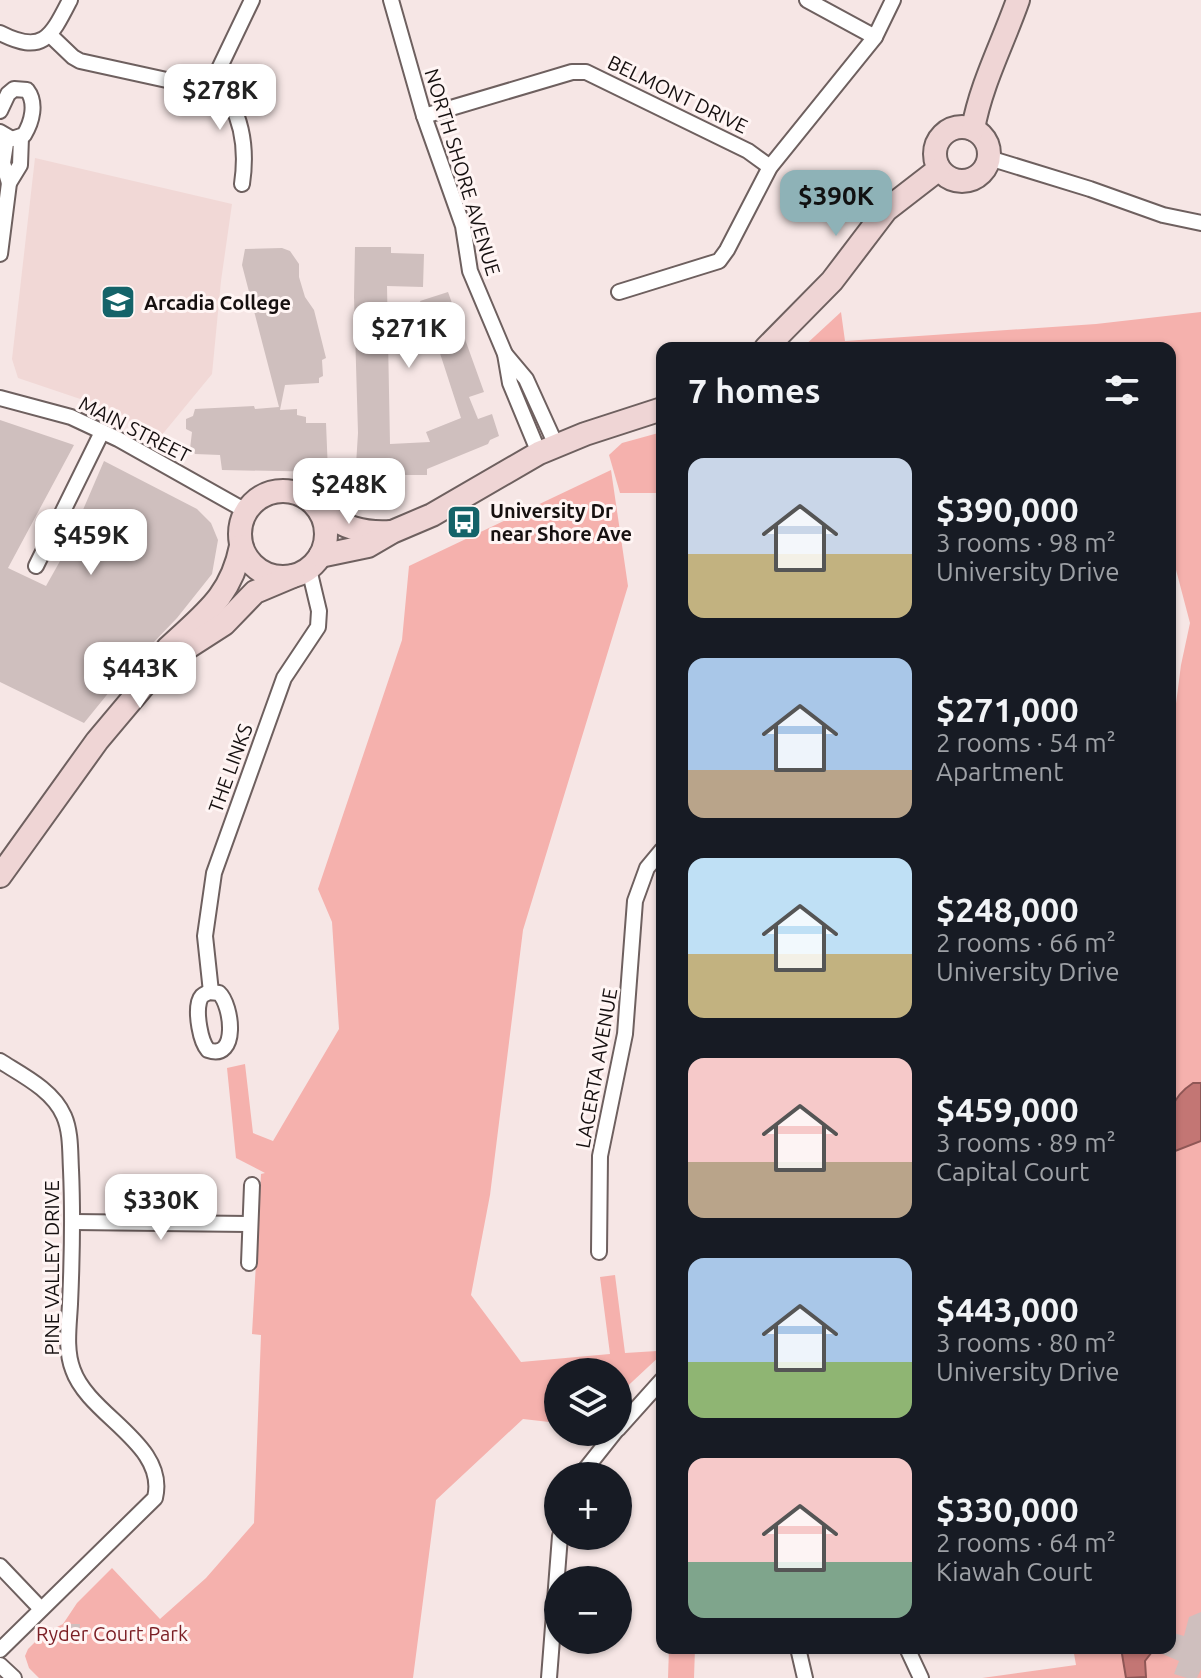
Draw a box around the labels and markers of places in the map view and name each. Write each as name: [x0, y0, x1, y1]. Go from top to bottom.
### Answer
pin: $278K: [164, 64, 276, 132]
pin: $390K: [780, 170, 892, 238]
school or university icon: Arcadia College: [99, 283, 137, 321]
place label: Arcadia College: [144, 291, 291, 314]
pin: $271K: [353, 302, 465, 370]
pin: $248K: [293, 458, 405, 526]
place label: University Dr near Shore Ave: [490, 499, 632, 545]
bus stop icon: University Dr near Shore Ave: [445, 503, 483, 541]
pin: $459K: [35, 509, 147, 577]
pin: $443K: [84, 642, 196, 710]
pin: $330K: [105, 1174, 217, 1242]

